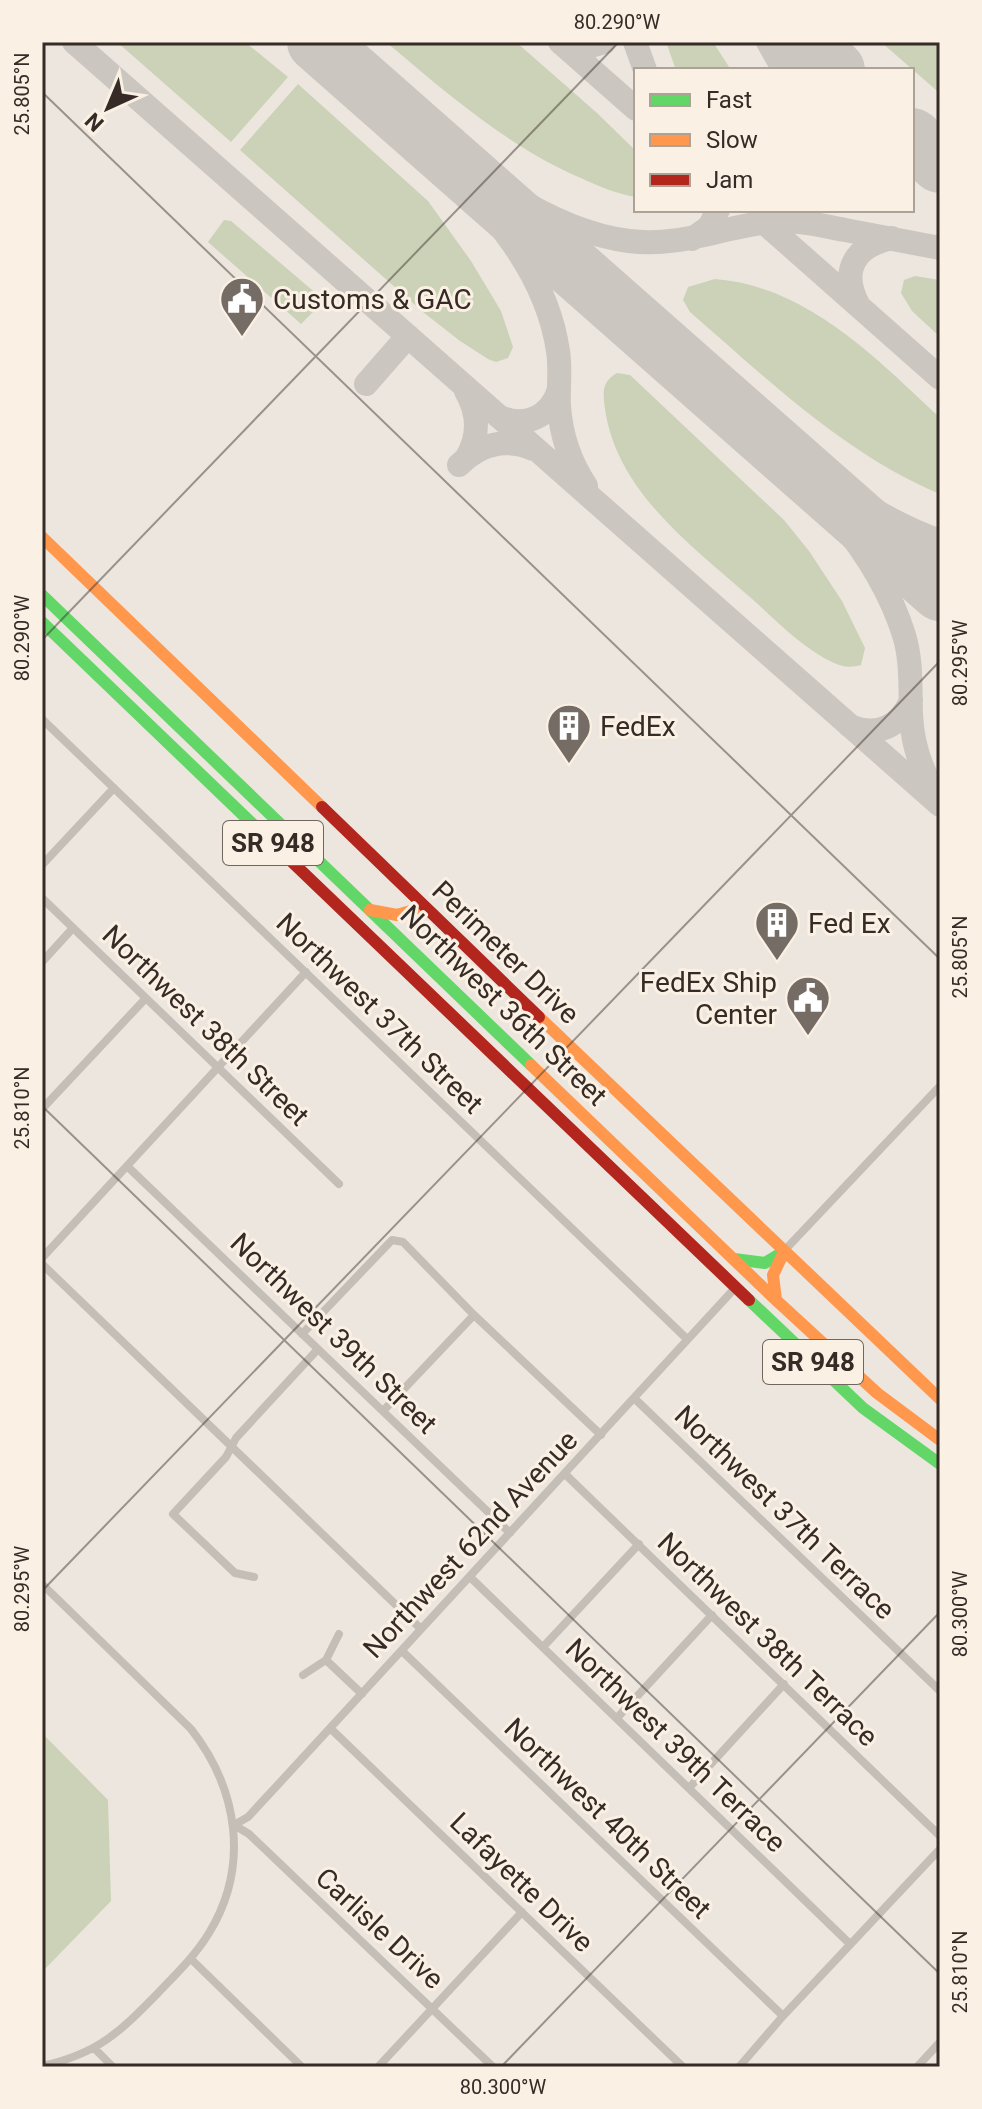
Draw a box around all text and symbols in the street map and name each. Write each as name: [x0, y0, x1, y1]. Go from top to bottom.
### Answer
text: 80.290°W: [574, 10, 661, 34]
text: 25.805°N: [10, 52, 34, 136]
north arrow: [68, 68, 148, 148]
legend: [634, 68, 914, 212]
text: Fast: [706, 86, 752, 114]
text: N: [80, 108, 109, 136]
text: Slow: [706, 126, 758, 154]
text: Jam: [706, 166, 753, 194]
public building icon: Customs & GAC: [218, 275, 266, 338]
place label: Customs & GAC: [273, 283, 472, 316]
text: 80.290°W: [10, 594, 34, 681]
text: 80.295°W: [948, 619, 972, 706]
building icon: FedEx: [545, 702, 593, 765]
place label: FedEx: [600, 710, 676, 743]
road number: SR 948: [223, 821, 323, 865]
street label: Perimeter Drive: [425, 874, 586, 1031]
street label: Northwest 36th Street: [394, 898, 614, 1112]
building icon: Fed Ex: [753, 899, 801, 962]
street label: Northwest 37th Street: [270, 906, 490, 1120]
place label: Fed Ex: [808, 907, 891, 940]
text: 25.805°N: [948, 915, 972, 999]
street label: Northwest 38th Street: [96, 918, 316, 1132]
place label: FedEx Ship Center: [640, 966, 778, 1031]
public building icon: FedEx Ship Center: [784, 974, 832, 1037]
text: 25.810°N: [10, 1066, 34, 1150]
street label: Northwest 39th Street: [224, 1226, 444, 1440]
road number: SR 948: [763, 1340, 863, 1384]
street label: Northwest 37th Terrace: [668, 1399, 901, 1626]
street label: Northwest 62nd Avenue: [357, 1424, 584, 1665]
street label: Northwest 38th Terrace: [651, 1526, 884, 1753]
text: 80.295°W: [10, 1545, 34, 1632]
text: 80.300°W: [948, 1570, 972, 1657]
street label: Northwest 39th Terrace: [559, 1632, 792, 1859]
street label: Northwest 40th Street: [498, 1711, 718, 1925]
street label: Lafayette Drive: [443, 1806, 600, 1959]
street label: Carlisle Drive: [309, 1861, 450, 1996]
text: 25.810°N: [948, 1930, 972, 2014]
text: 80.300°W: [460, 2075, 547, 2099]

